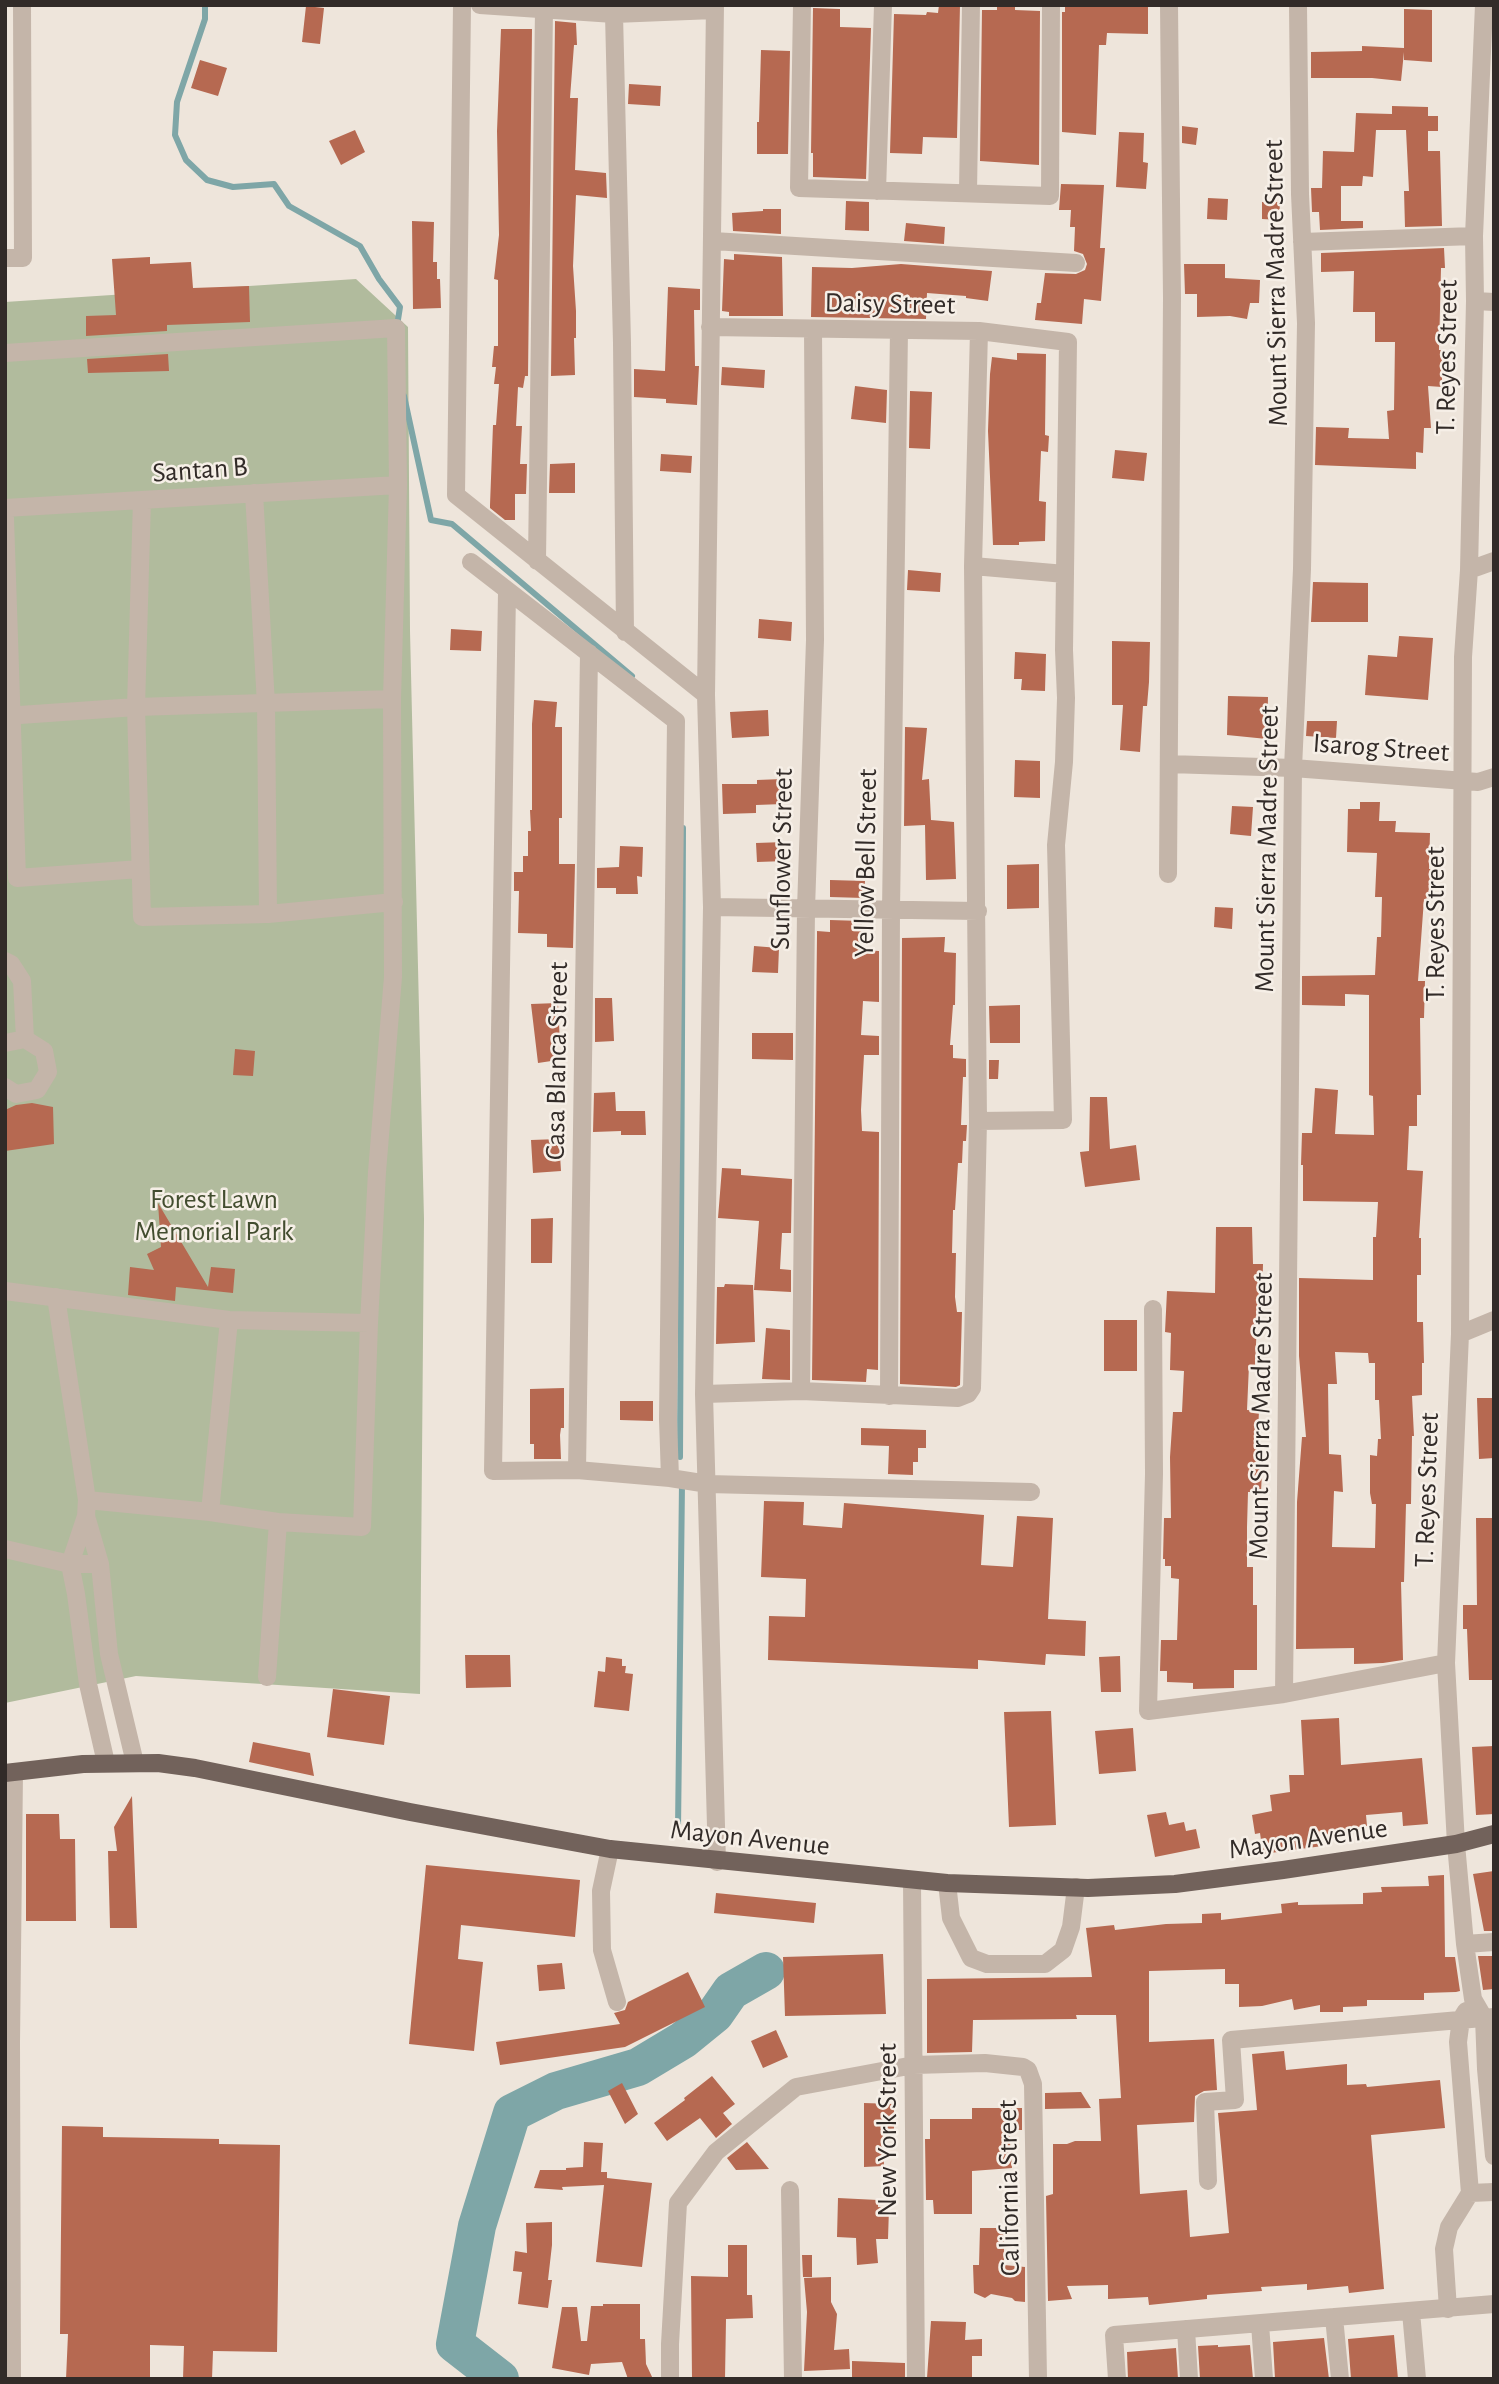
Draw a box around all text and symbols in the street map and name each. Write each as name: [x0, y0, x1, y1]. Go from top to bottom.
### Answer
street label: Mount Sierra Madre Street: [1257, 139, 1295, 427]
street label: T. Reyes Street: [1429, 279, 1465, 435]
street label: Daisy Street: [824, 286, 956, 322]
street label: Santan B: [151, 450, 249, 490]
street label: Mount Sierra Madre Street: [1248, 705, 1286, 993]
street label: Isarog Street: [1312, 726, 1450, 770]
street label: Sunflower Street: [764, 768, 800, 950]
street label: Yellow Bell Street: [848, 768, 884, 958]
street label: T. Reyes Street: [1419, 846, 1453, 1002]
street label: Casa Blanca Street: [538, 962, 576, 1160]
park label: Forest Lawn Memorial Park: [135, 1183, 293, 1249]
street label: Mount Sierra Madre Street: [1242, 1272, 1280, 1560]
street label: T. Reyes Street: [1408, 1412, 1446, 1568]
street label: Mayon Avenue: [1226, 1811, 1390, 1867]
street label: Mayon Avenue: [669, 1813, 831, 1863]
street label: New York Street: [871, 2043, 905, 2217]
street label: California Street: [991, 2100, 1027, 2276]

